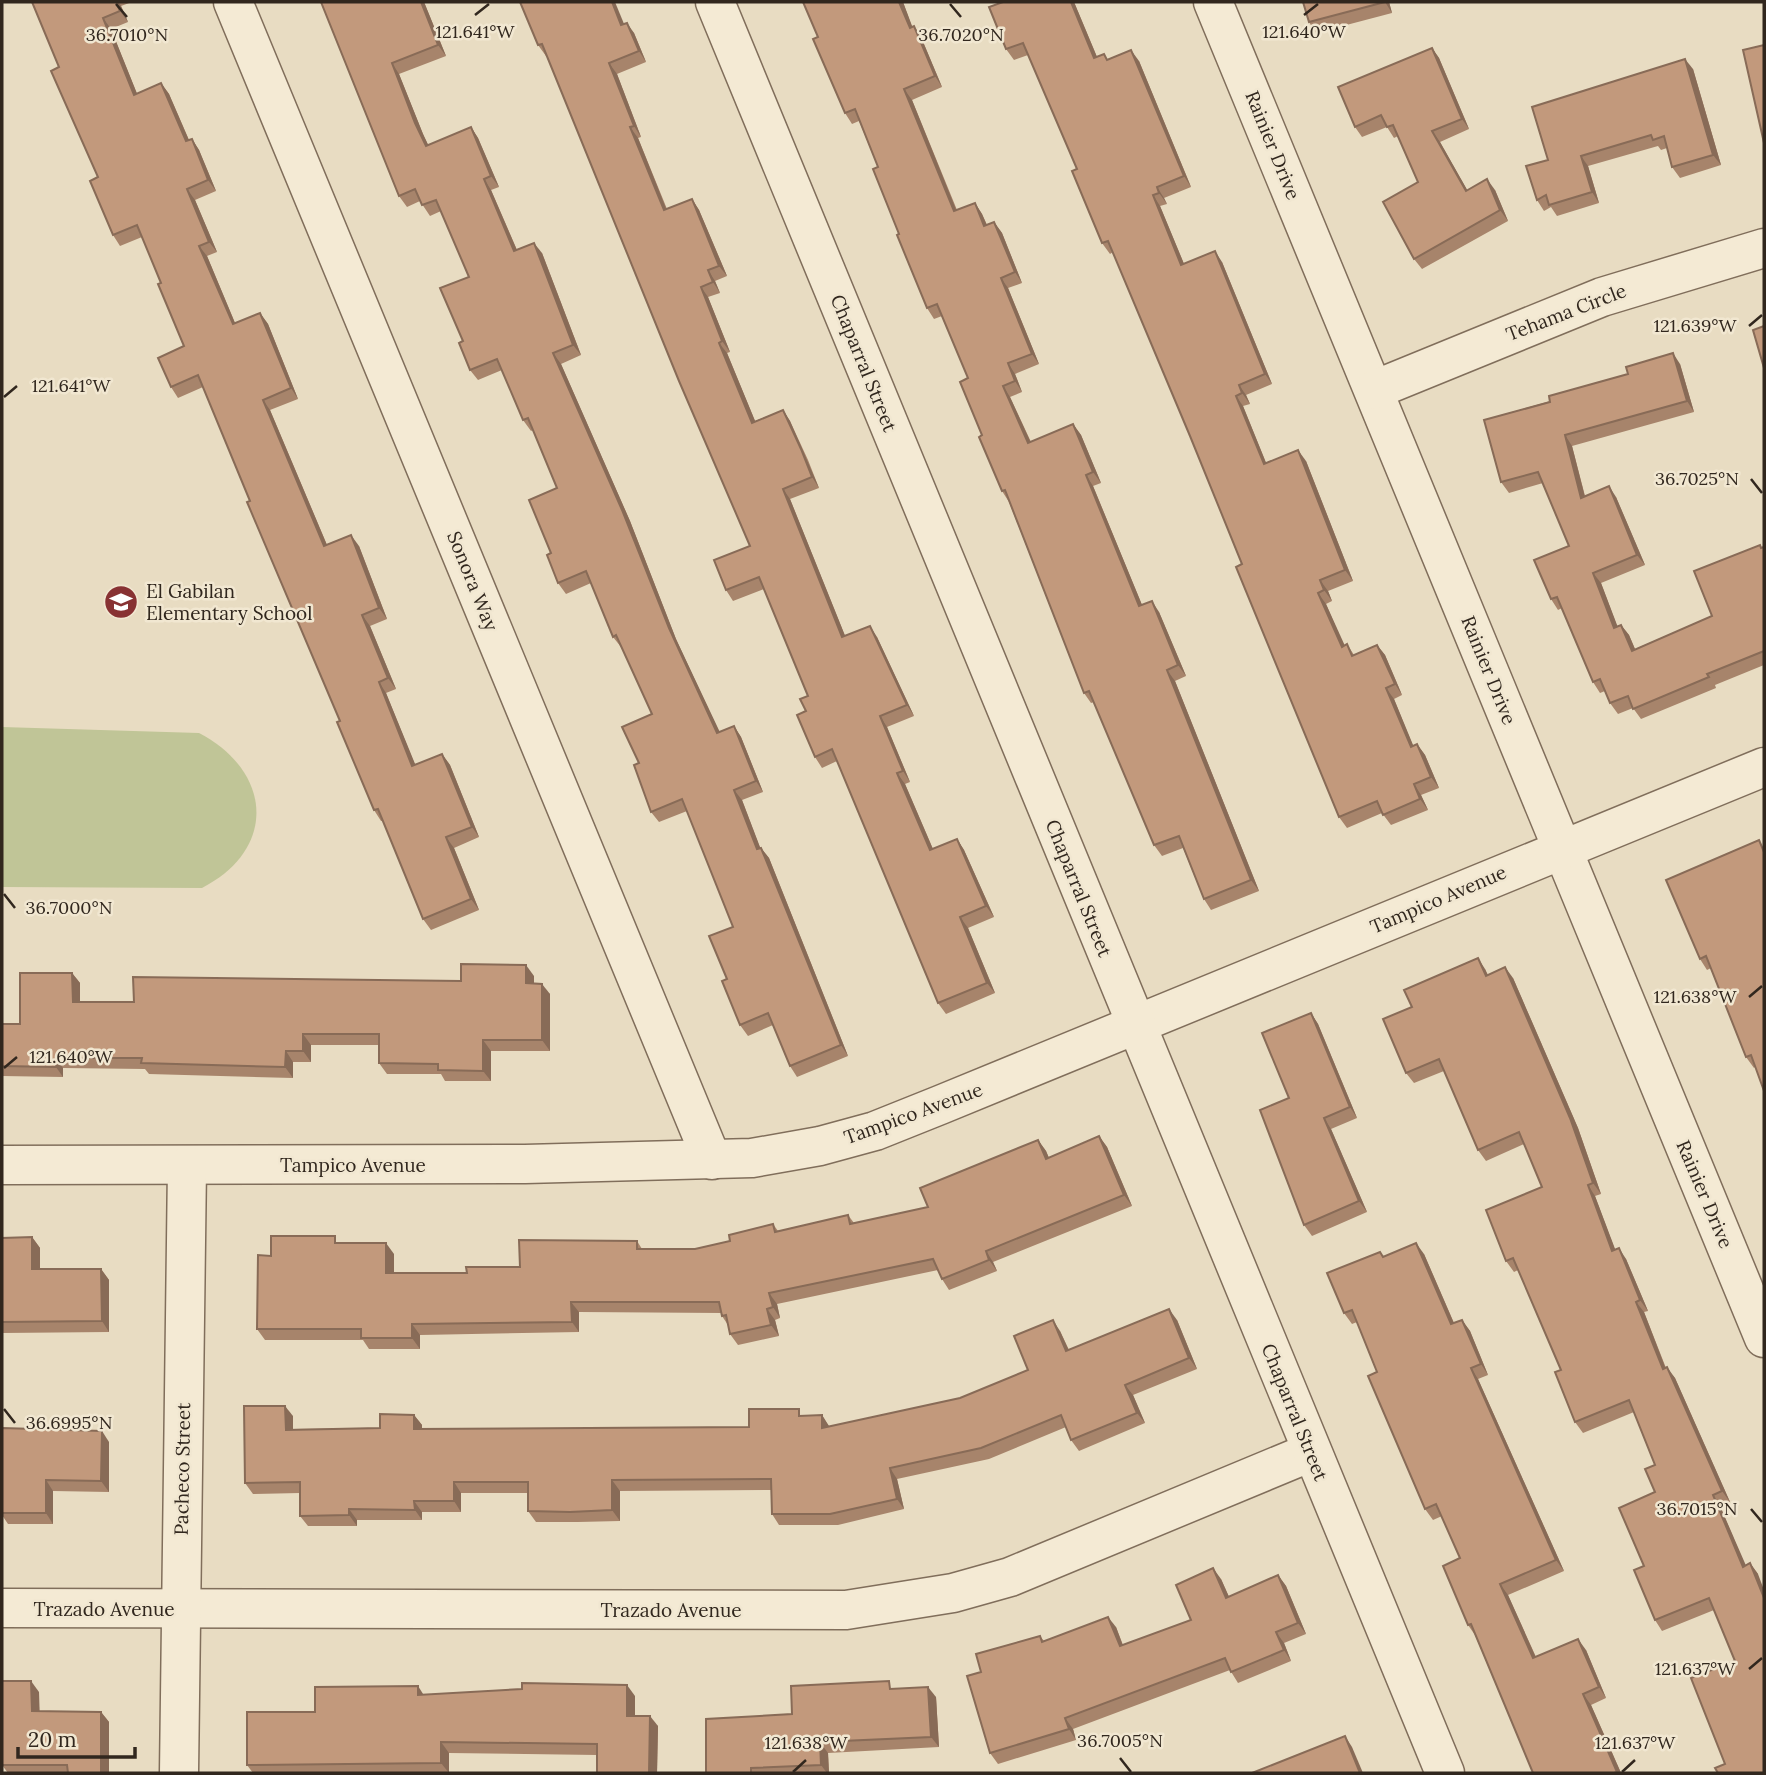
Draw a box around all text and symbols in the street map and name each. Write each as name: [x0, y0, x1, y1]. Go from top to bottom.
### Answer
text: 121.641°W: [436, 20, 516, 43]
text: 121.640°W: [1262, 20, 1347, 43]
text: 36.7010°N: [86, 23, 168, 46]
text: 36.7020°N: [918, 23, 1004, 46]
street label: Rainier Drive: [1240, 87, 1306, 203]
street label: Tehama Circle: [1503, 278, 1629, 346]
street label: Chaparral Street: [826, 291, 903, 436]
text: 121.639°W: [1653, 314, 1738, 337]
text: 121.641°W: [32, 374, 112, 397]
text: 36.7025°N: [1655, 467, 1739, 490]
street label: Sonora Way: [442, 528, 504, 634]
place label: El Gabilan Elementary School: [146, 579, 312, 625]
school or university icon: El Gabilan Elementary School: [102, 583, 140, 621]
street label: Rainier Drive: [1456, 612, 1522, 728]
street label: Chaparral Street: [1041, 816, 1118, 961]
street label: Tampico Avenue: [1366, 859, 1510, 939]
text: 36.7000°N: [25, 896, 113, 919]
text: 121.638°W: [1654, 985, 1737, 1008]
text: 121.640°W: [29, 1045, 114, 1068]
street label: Tampico Avenue: [840, 1077, 986, 1149]
street label: Rainier Drive: [1671, 1136, 1739, 1252]
street label: Tampico Avenue: [280, 1153, 426, 1177]
street label: Chaparral Street: [1257, 1340, 1334, 1485]
street label: Pacheco Street: [169, 1402, 195, 1536]
text: 36.6995°N: [26, 1411, 112, 1434]
text: 36.7015°N: [1656, 1497, 1738, 1520]
street label: Trazado Avenue: [33, 1597, 175, 1621]
street label: Trazado Avenue: [600, 1598, 742, 1622]
text: 121.637°W: [1655, 1657, 1736, 1680]
scale bar: [18, 1716, 135, 1760]
text: 20 m: [28, 1726, 77, 1753]
text: 36.7005°N: [1077, 1729, 1163, 1752]
text: 121.638°W: [765, 1731, 848, 1754]
text: 121.637°W: [1595, 1731, 1676, 1754]

